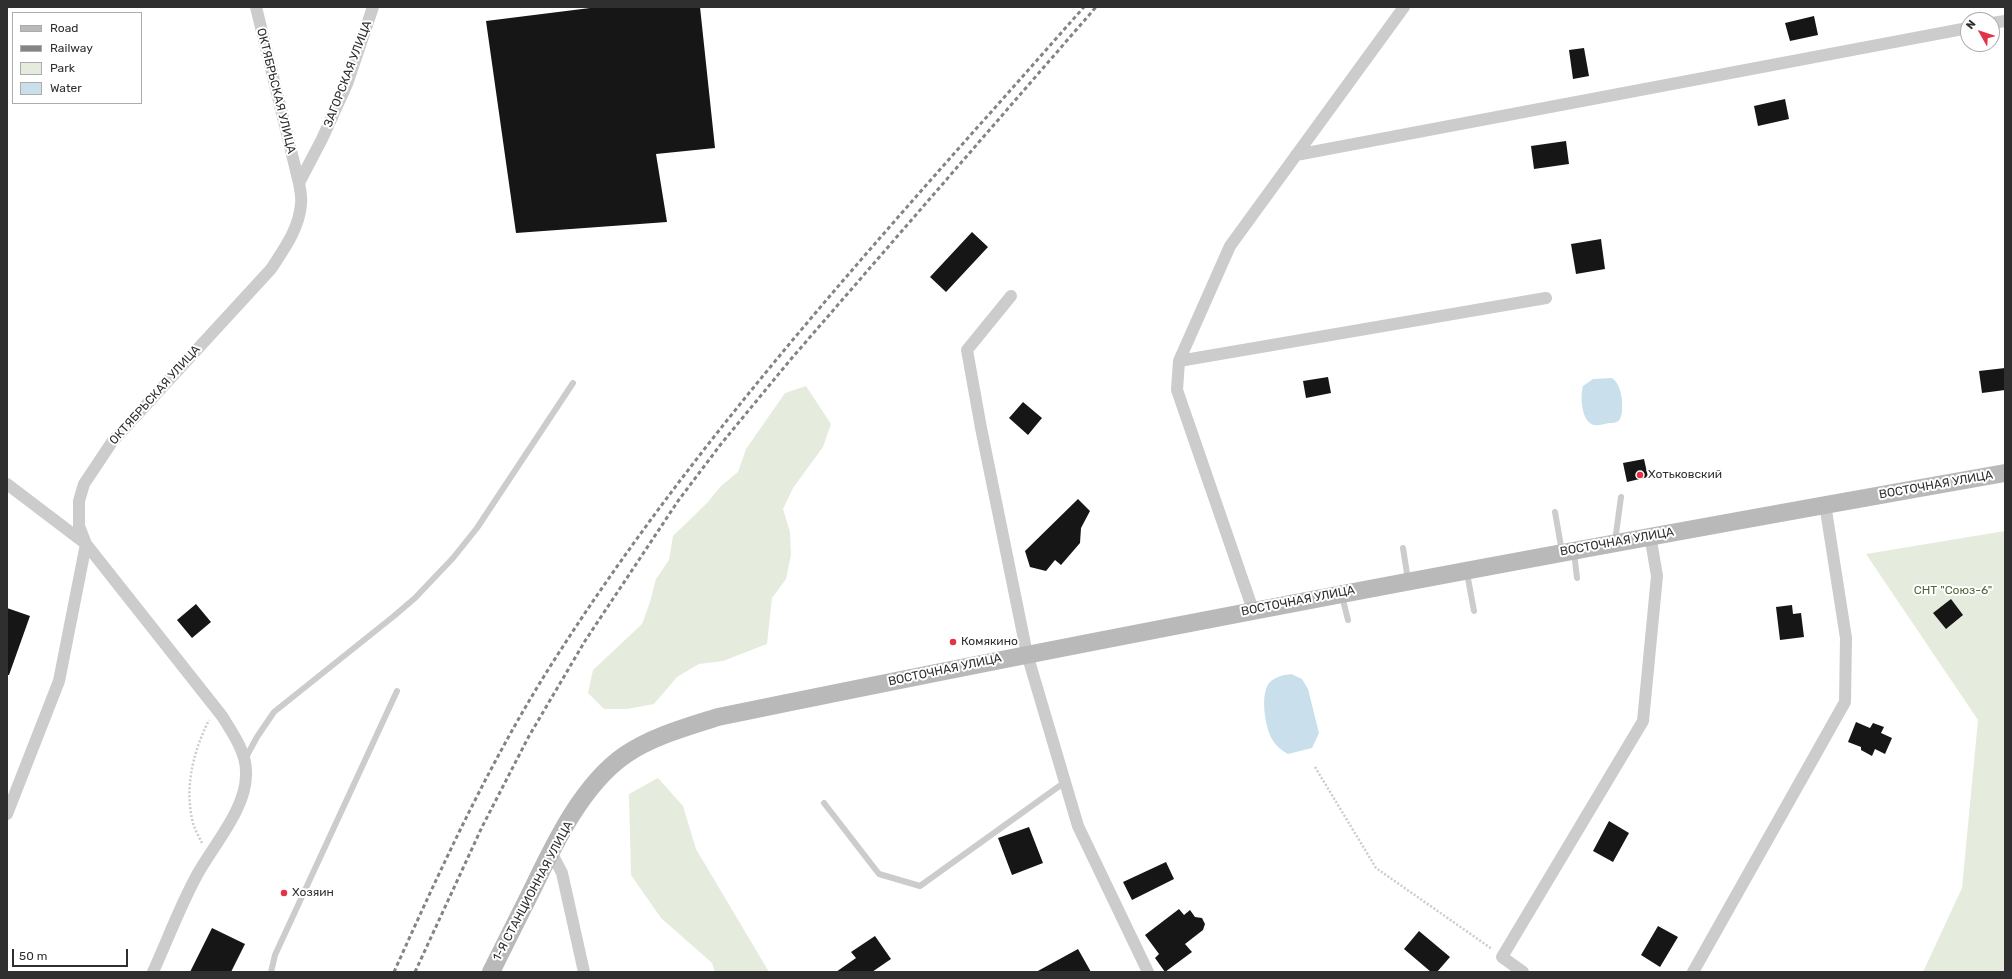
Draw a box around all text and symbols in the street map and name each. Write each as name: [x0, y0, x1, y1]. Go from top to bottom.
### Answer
legend: [12, 12, 142, 104]
north arrow: [1960, 12, 2000, 52]
text: N: [1964, 18, 1979, 32]
street label: ЗАГОРСКАЯ УЛИЦА: [321, 19, 375, 129]
text: Road: [50, 21, 78, 35]
street label: ОКТЯБРЬСКАЯ УЛИЦА: [253, 27, 299, 155]
text: Railway: [50, 41, 93, 55]
text: Park: [50, 61, 75, 75]
text: Water: [50, 81, 82, 95]
street label: ОКТЯБРЬСКАЯ УЛИЦА: [107, 342, 203, 448]
place label: Хотьковский: [1648, 468, 1722, 482]
street label: ВОСТОЧНАЯ УЛИЦА: [1878, 468, 1994, 502]
marker: Хотьковский: [1635, 470, 1645, 480]
street label: ВОСТОЧНАЯ УЛИЦА: [1559, 525, 1675, 559]
street label: ВОСТОЧНАЯ УЛИЦА: [1240, 583, 1356, 619]
park label: СНТ "Союз-6": [1914, 584, 1992, 598]
place label: Комякино: [961, 635, 1018, 649]
marker: Комякино: [948, 637, 958, 647]
street label: ВОСТОЧНАЯ УЛИЦА: [887, 651, 1003, 689]
street label: 1-Я СТАНЦИОННАЯ УЛИЦА: [490, 819, 576, 963]
place label: Хозяин: [292, 886, 334, 900]
marker: Хозяин: [279, 888, 289, 898]
scale bar: [14, 941, 130, 967]
text: 50 m: [19, 949, 47, 963]

